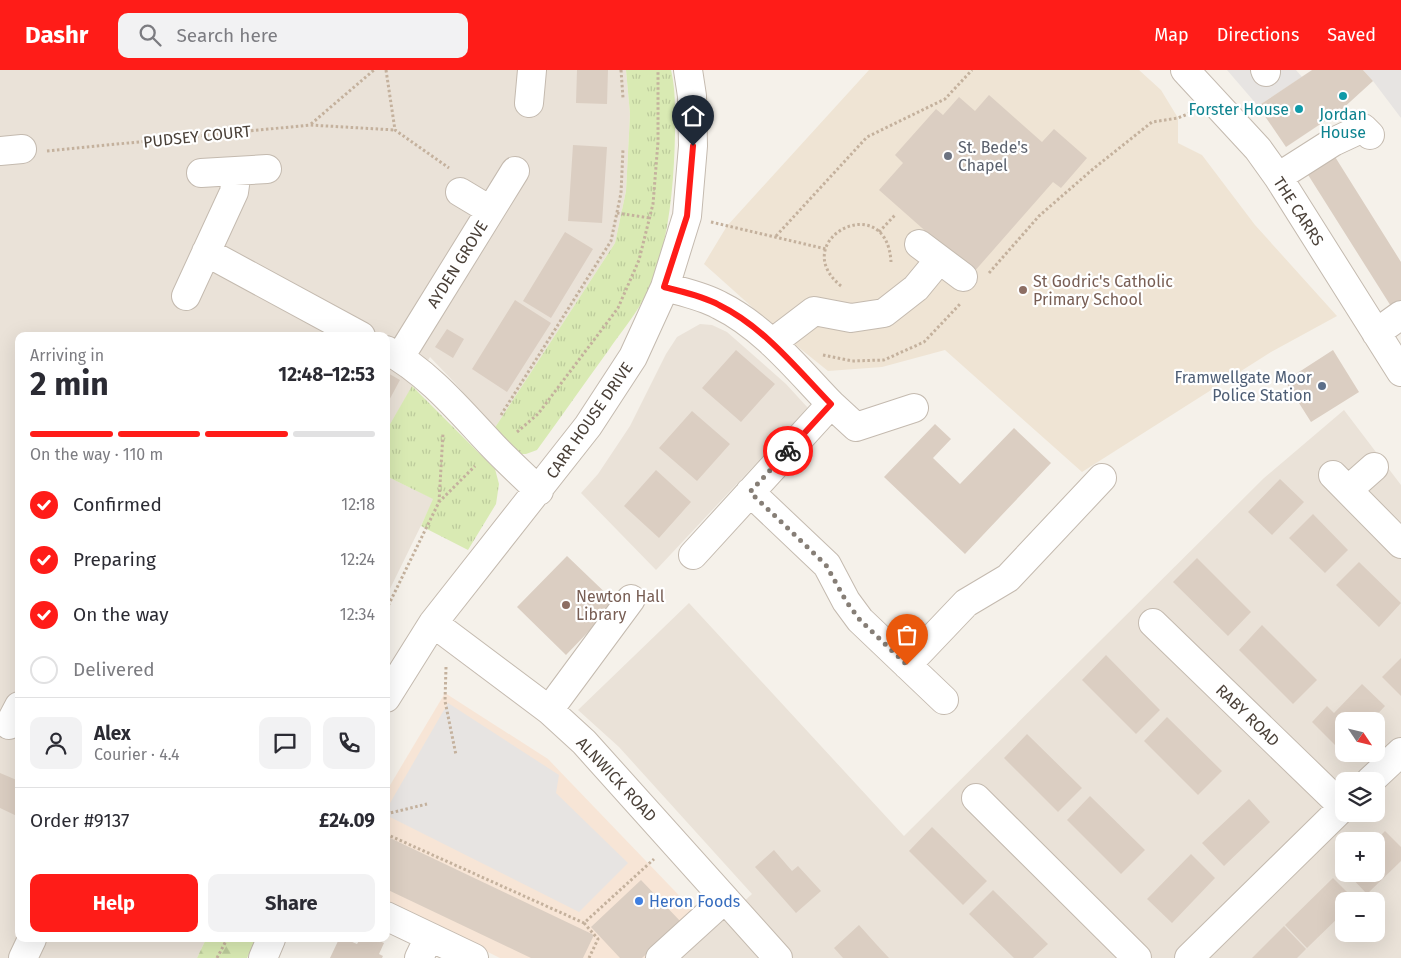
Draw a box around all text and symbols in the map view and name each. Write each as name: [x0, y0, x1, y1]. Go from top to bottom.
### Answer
search box: [118, 13, 468, 58]
text: Dashr: [25, 21, 88, 49]
icon: search: [136, 21, 164, 49]
text: Search here: [176, 24, 278, 47]
text: Map: [1154, 24, 1189, 46]
text: Directions: [1217, 24, 1299, 46]
text: Saved: [1327, 24, 1376, 46]
marker: Jordan House: [1337, 90, 1349, 102]
pin: [672, 95, 714, 146]
place label: Forster House: [1189, 100, 1289, 119]
icon: home: [679, 102, 707, 130]
marker: Forster House: [1293, 103, 1305, 115]
place label: Jordan House: [1319, 105, 1367, 142]
street label: PUDSEY COURT: [142, 121, 253, 152]
place label: St. Bede's Chapel: [958, 138, 1028, 175]
marker: St. Bede's Chapel: [942, 150, 954, 162]
street label: THE CARRS: [1269, 173, 1328, 249]
street label: AYDEN GROVE: [423, 217, 492, 311]
place label: St Godric's Catholic Primary School: [1033, 272, 1173, 309]
marker: St Godric's Catholic Primary School: [1017, 284, 1029, 296]
text: Arriving in: [30, 346, 104, 365]
street label: CARR HOUSE DRIVE: [542, 358, 637, 482]
text: 12:48–12:53: [278, 363, 375, 386]
text: 2 min: [30, 365, 109, 403]
place label: Framwellgate Moor Police Station: [1175, 368, 1313, 405]
marker: Framwellgate Moor Police Station: [1316, 380, 1328, 392]
courier: [763, 426, 813, 476]
icon: bike: [774, 437, 802, 465]
text: On the way · 110 m: [30, 445, 163, 464]
icon: check: [30, 491, 58, 519]
text: Confirmed: [73, 493, 162, 516]
text: 12:18: [341, 495, 375, 514]
icon: check: [30, 546, 58, 574]
text: Preparing: [73, 548, 156, 571]
text: 12:24: [340, 550, 375, 569]
place label: Newton Hall Library: [576, 587, 665, 624]
marker: Newton Hall Library: [560, 599, 572, 611]
icon: check: [30, 601, 58, 629]
text: On the way: [73, 603, 169, 626]
text: 12:34: [340, 605, 375, 624]
pin: [886, 614, 928, 665]
icon: bag: [893, 621, 921, 649]
text: Delivered: [73, 658, 155, 681]
street label: RABY ROAD: [1212, 680, 1283, 750]
north arrow: [1335, 712, 1385, 762]
map controls: [1335, 712, 1385, 942]
button: person: [30, 717, 82, 769]
button: chat: [259, 717, 311, 769]
button: phone: [323, 717, 375, 769]
text: Alex: [94, 722, 131, 745]
street label: ALNWICK ROAD: [573, 733, 661, 826]
text: Courier · 4.4: [94, 745, 180, 764]
button: layers: [1335, 772, 1385, 822]
text: Order #9137: [30, 809, 129, 832]
text: £24.09: [319, 809, 375, 832]
button: +: [1335, 832, 1385, 882]
button: Help: [30, 874, 198, 932]
button: Share: [208, 874, 375, 932]
place label: Heron Foods: [649, 892, 740, 911]
button: −: [1335, 892, 1385, 942]
marker: Heron Foods: [633, 895, 645, 907]

